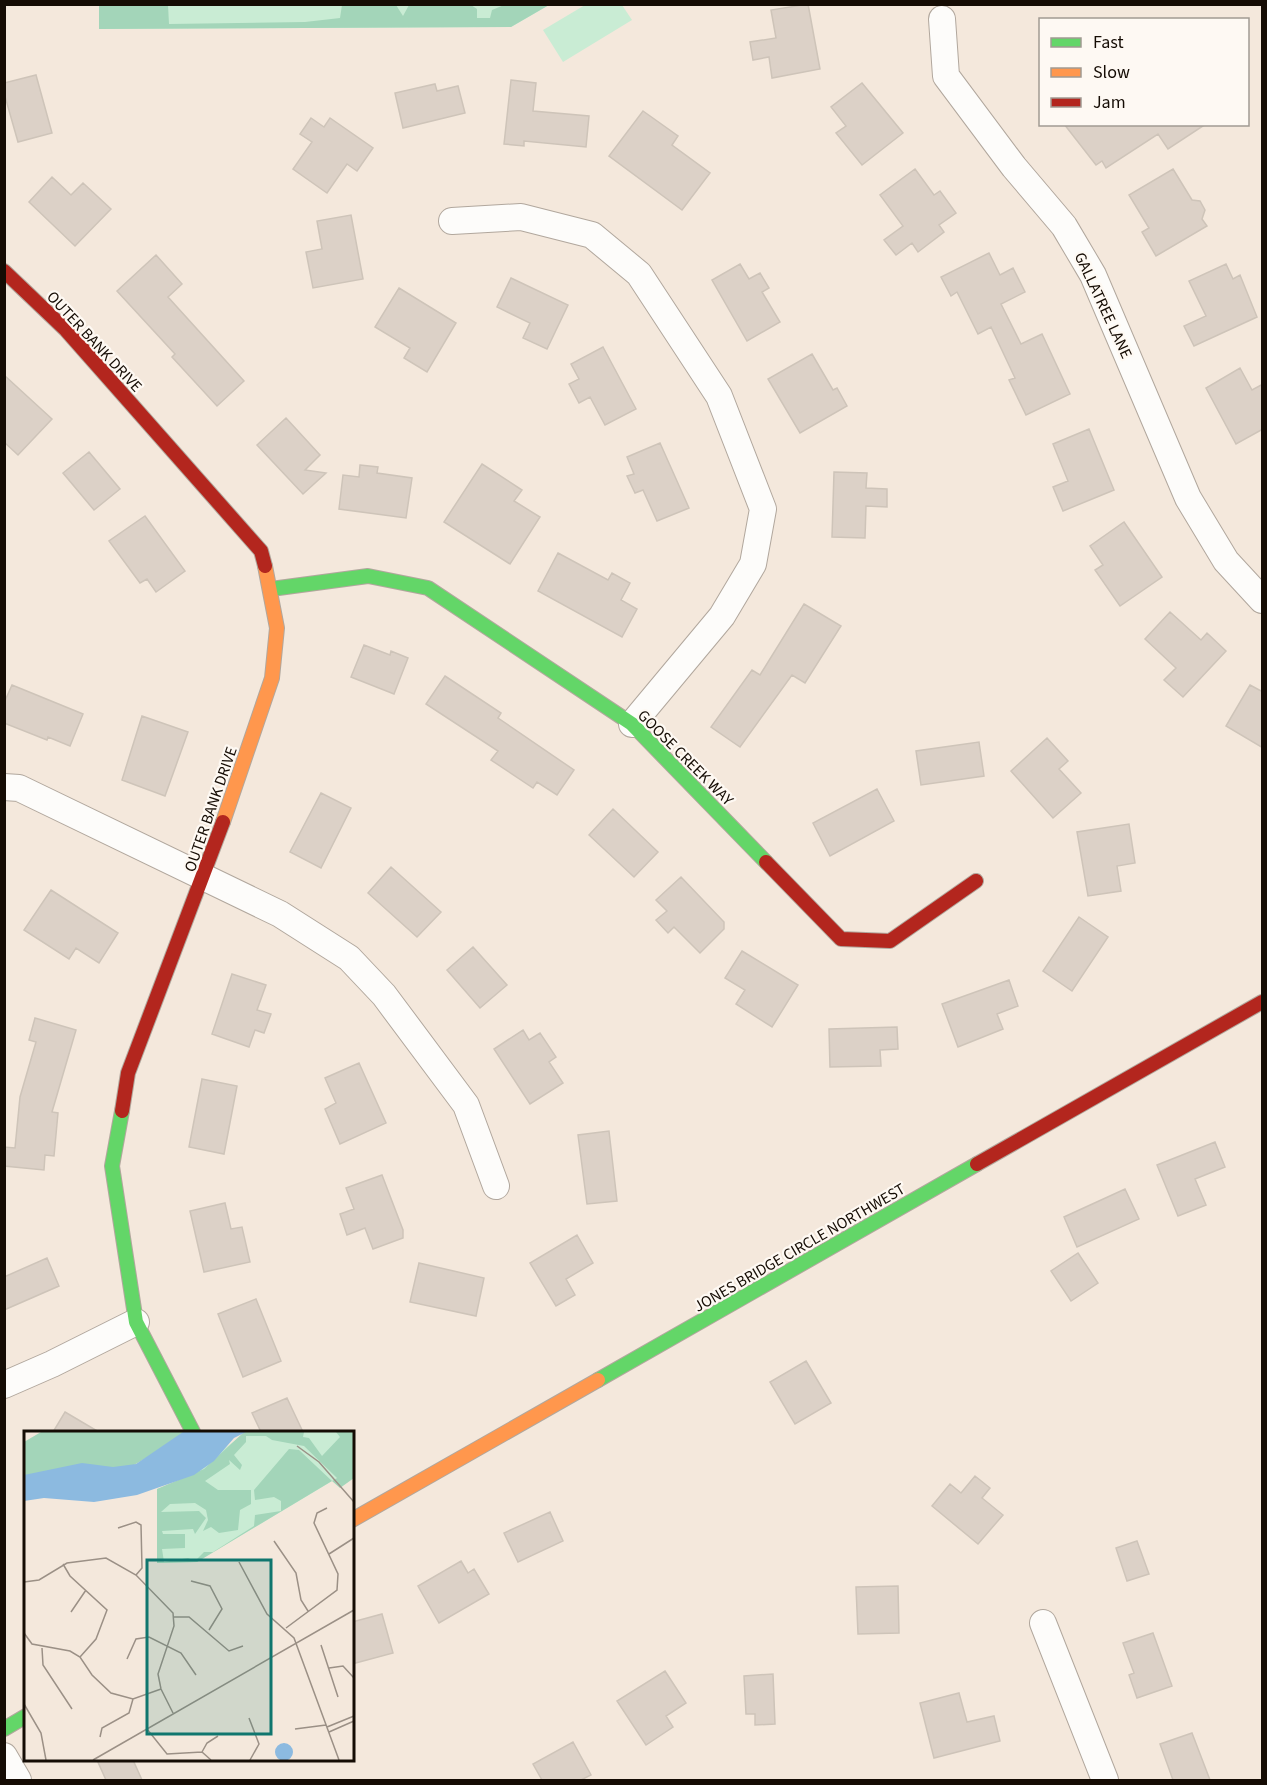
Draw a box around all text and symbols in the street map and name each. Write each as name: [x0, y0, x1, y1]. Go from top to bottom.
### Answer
legend: [1039, 18, 1249, 126]
text: Fast: [1093, 30, 1124, 55]
text: Slow: [1093, 60, 1130, 85]
text: Jam: [1093, 90, 1126, 115]
street label: GALLATREE LANE: [1069, 249, 1137, 362]
street label: OUTER BANK DRIVE: [42, 286, 147, 397]
street label: GOOSE CREEK WAY: [632, 705, 738, 811]
street label: OUTER BANK DRIVE: [179, 744, 243, 875]
street label: JONES BRIDGE CIRCLE NORTHWEST: [690, 1178, 910, 1318]
inset map: [24, 1431, 354, 1761]

